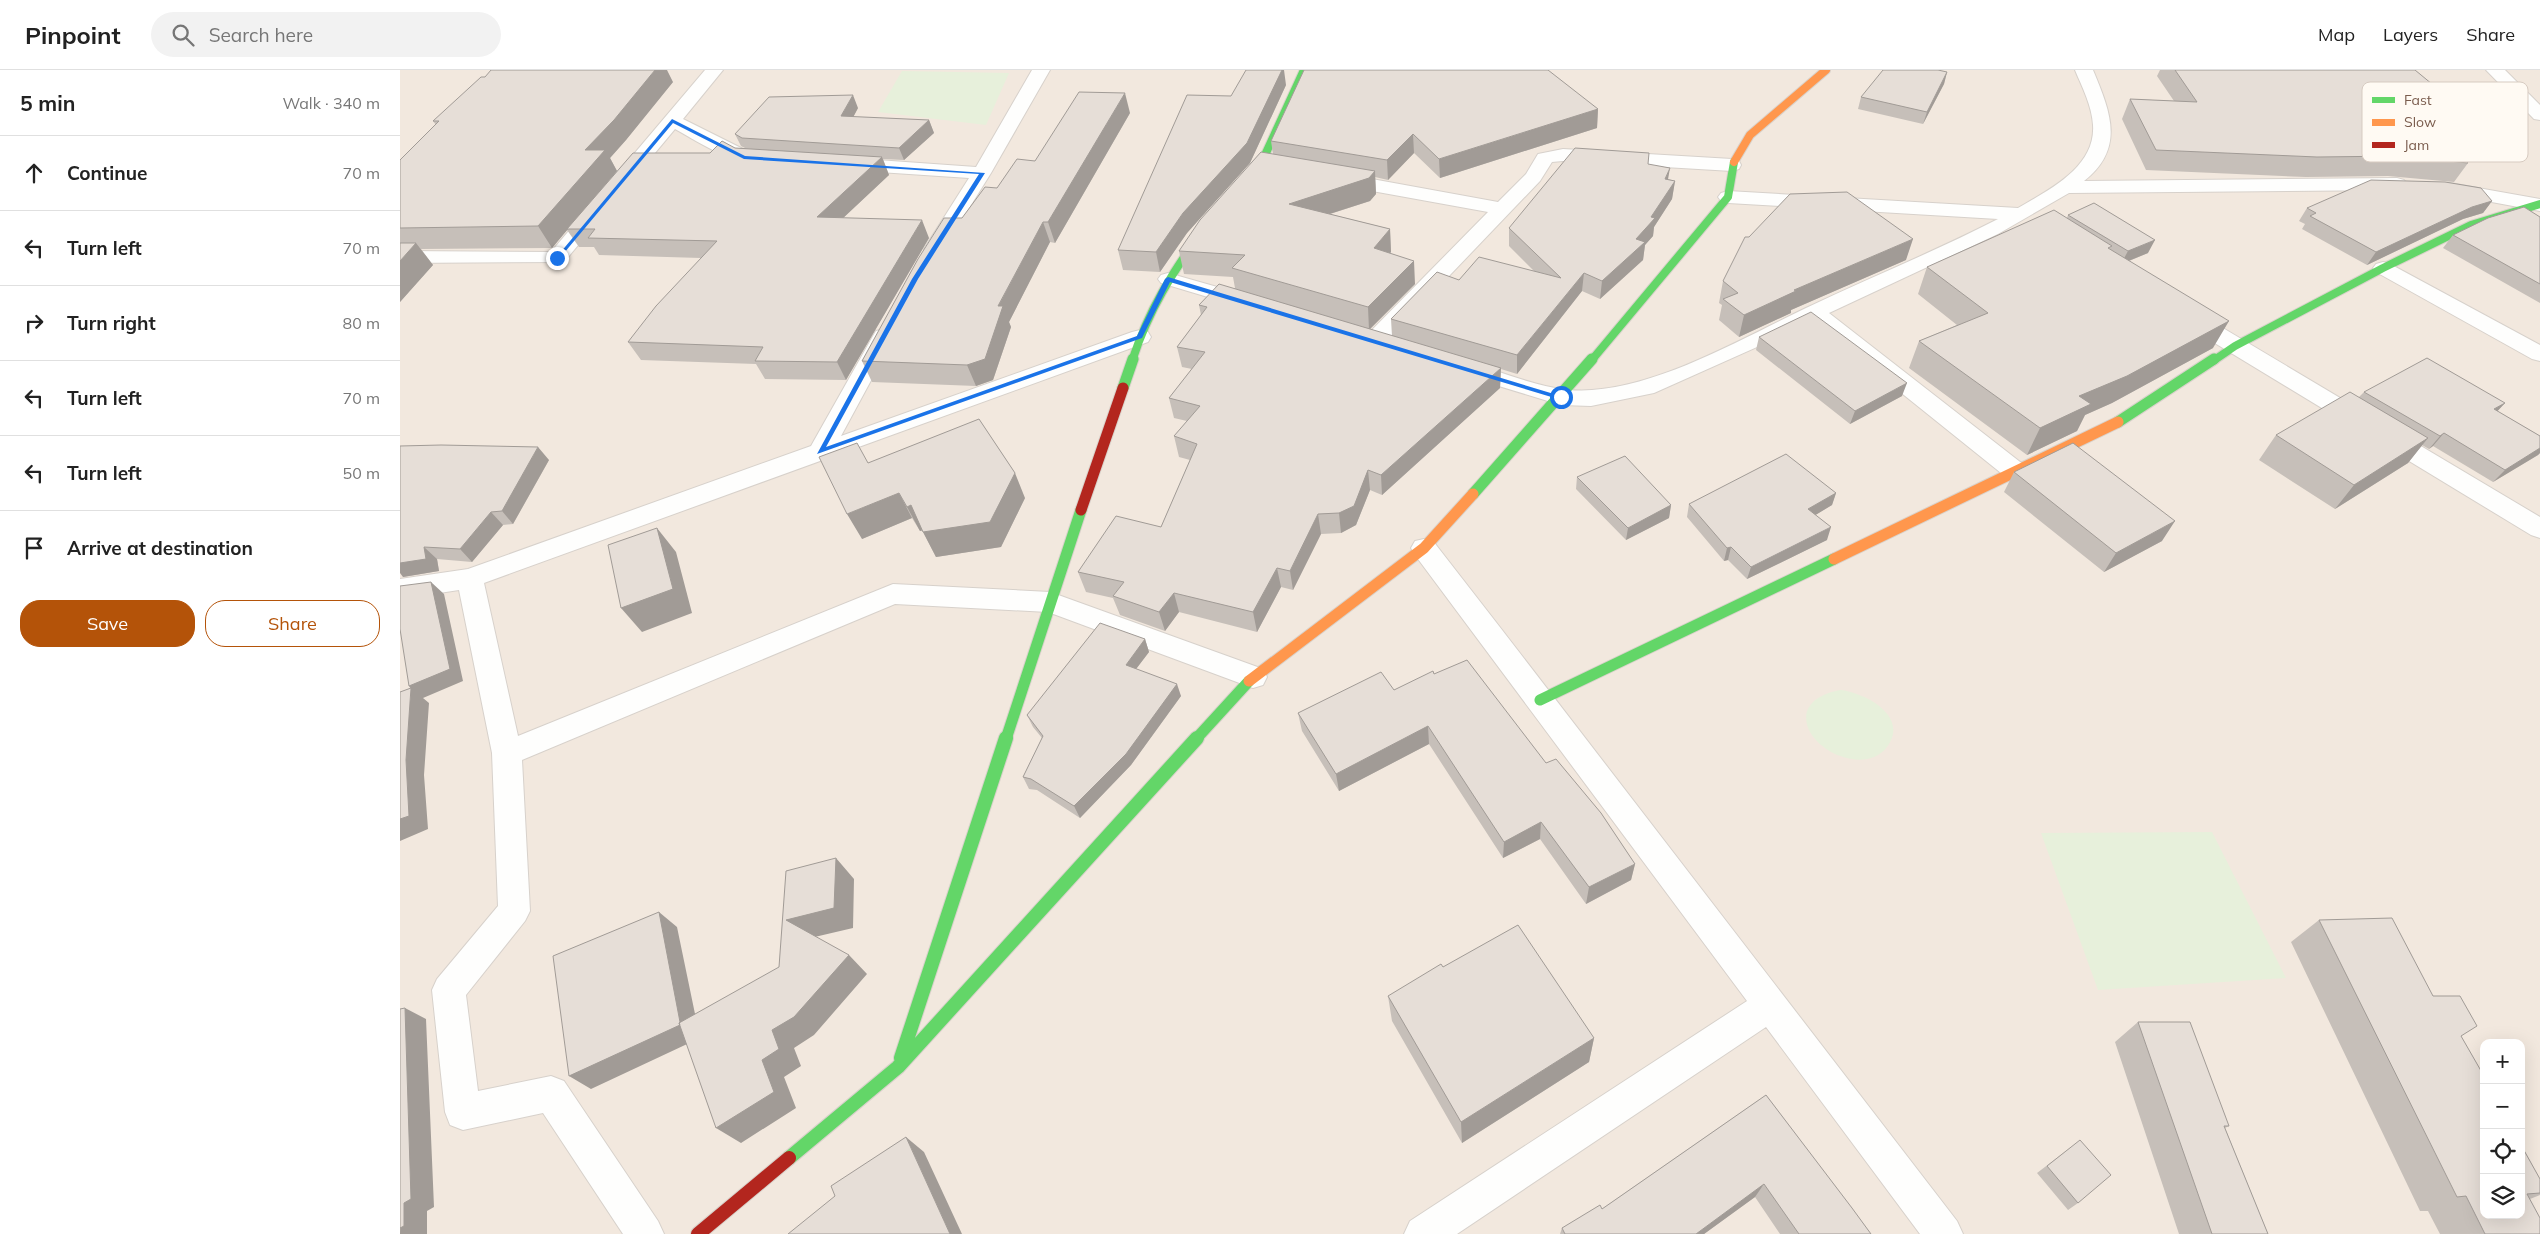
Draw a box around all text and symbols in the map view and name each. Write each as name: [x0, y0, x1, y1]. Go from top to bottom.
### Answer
search box: [151, 12, 501, 57]
text: Pinpoint: [25, 20, 121, 50]
icon: search: [169, 21, 197, 49]
text: Search here: [209, 23, 313, 47]
text: Map: [2318, 23, 2355, 46]
text: Layers: [2383, 23, 2438, 46]
text: Share: [2466, 23, 2515, 46]
legend: [2362, 82, 2528, 162]
text: 5 min: [20, 90, 75, 116]
text: Fast: [2404, 91, 2432, 109]
text: Walk · 340 m: [282, 93, 380, 113]
text: Slow: [2404, 113, 2436, 131]
text: Jam: [2404, 136, 2429, 154]
icon: ahead: [20, 159, 48, 187]
text: Continue: [67, 161, 147, 185]
text: 70 m: [343, 163, 380, 183]
icon: left: [20, 234, 48, 262]
text: Turn left: [67, 236, 142, 260]
text: 70 m: [343, 238, 380, 258]
route end: [546, 247, 569, 270]
icon: right: [20, 309, 48, 337]
text: Turn right: [67, 311, 156, 335]
text: 80 m: [343, 313, 380, 333]
icon: left: [20, 384, 48, 412]
text: Turn left: [67, 386, 142, 410]
route start: [1550, 386, 1573, 409]
text: 70 m: [343, 388, 380, 408]
icon: left: [20, 459, 48, 487]
text: Turn left: [67, 461, 142, 485]
text: 50 m: [343, 463, 380, 483]
icon: arrive: [20, 534, 48, 562]
text: Arrive at destination: [67, 536, 253, 560]
button: Save: [20, 600, 195, 647]
button: Share: [205, 600, 380, 647]
map controls: [2480, 1039, 2525, 1219]
button: +: [2480, 1039, 2525, 1084]
button: −: [2480, 1084, 2525, 1129]
button: locate: [2480, 1129, 2525, 1174]
button: layers: [2480, 1174, 2525, 1219]

